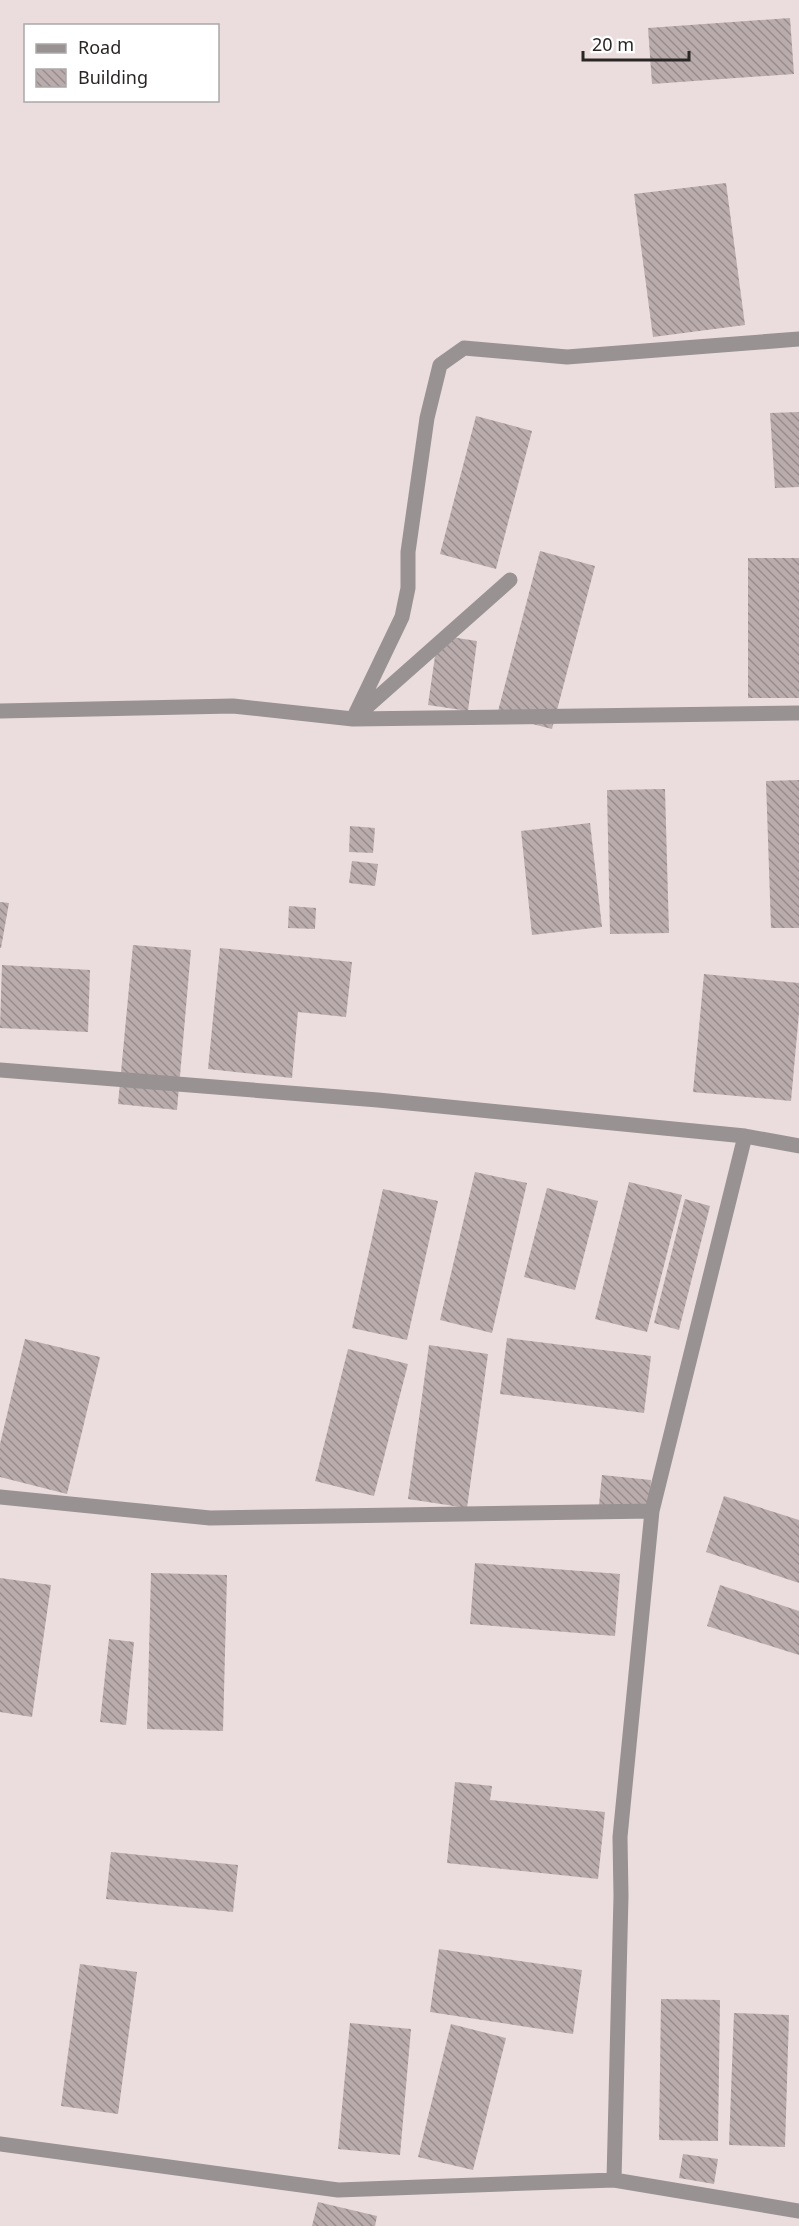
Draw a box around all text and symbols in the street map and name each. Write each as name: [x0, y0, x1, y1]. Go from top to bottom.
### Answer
legend: [24, 24, 219, 102]
scale bar: [583, 24, 690, 62]
text: 20 m: [592, 32, 634, 56]
text: Road: [78, 35, 121, 59]
text: Building: [78, 65, 148, 89]

